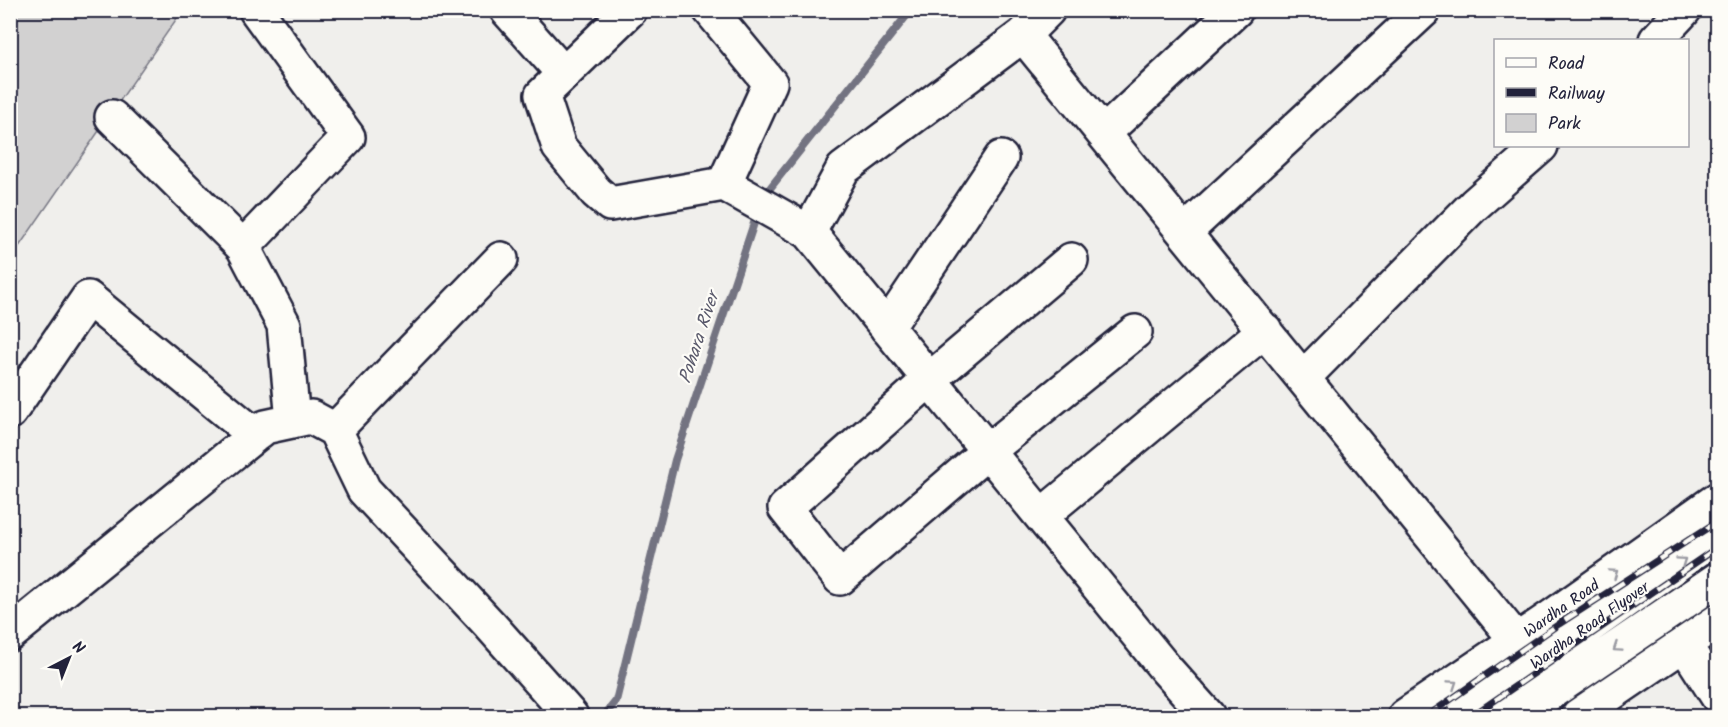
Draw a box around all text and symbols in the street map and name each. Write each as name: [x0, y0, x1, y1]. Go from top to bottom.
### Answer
legend: [1494, 39, 1689, 147]
text: Road: [1548, 50, 1585, 79]
text: Railway: [1548, 80, 1605, 109]
text: Park: [1548, 110, 1581, 139]
water label: Pohara River: [672, 285, 730, 387]
one-way arrow: [1675, 557, 1686, 568]
one-way arrow: [1607, 569, 1618, 580]
street label: Wardha Road: [1519, 573, 1606, 644]
street label: Wardha Road Flyover: [1525, 574, 1656, 677]
north arrow: [39, 628, 99, 688]
text: N: [66, 635, 90, 661]
one-way arrow: [1613, 641, 1624, 652]
one-way arrow: [1447, 680, 1458, 691]

